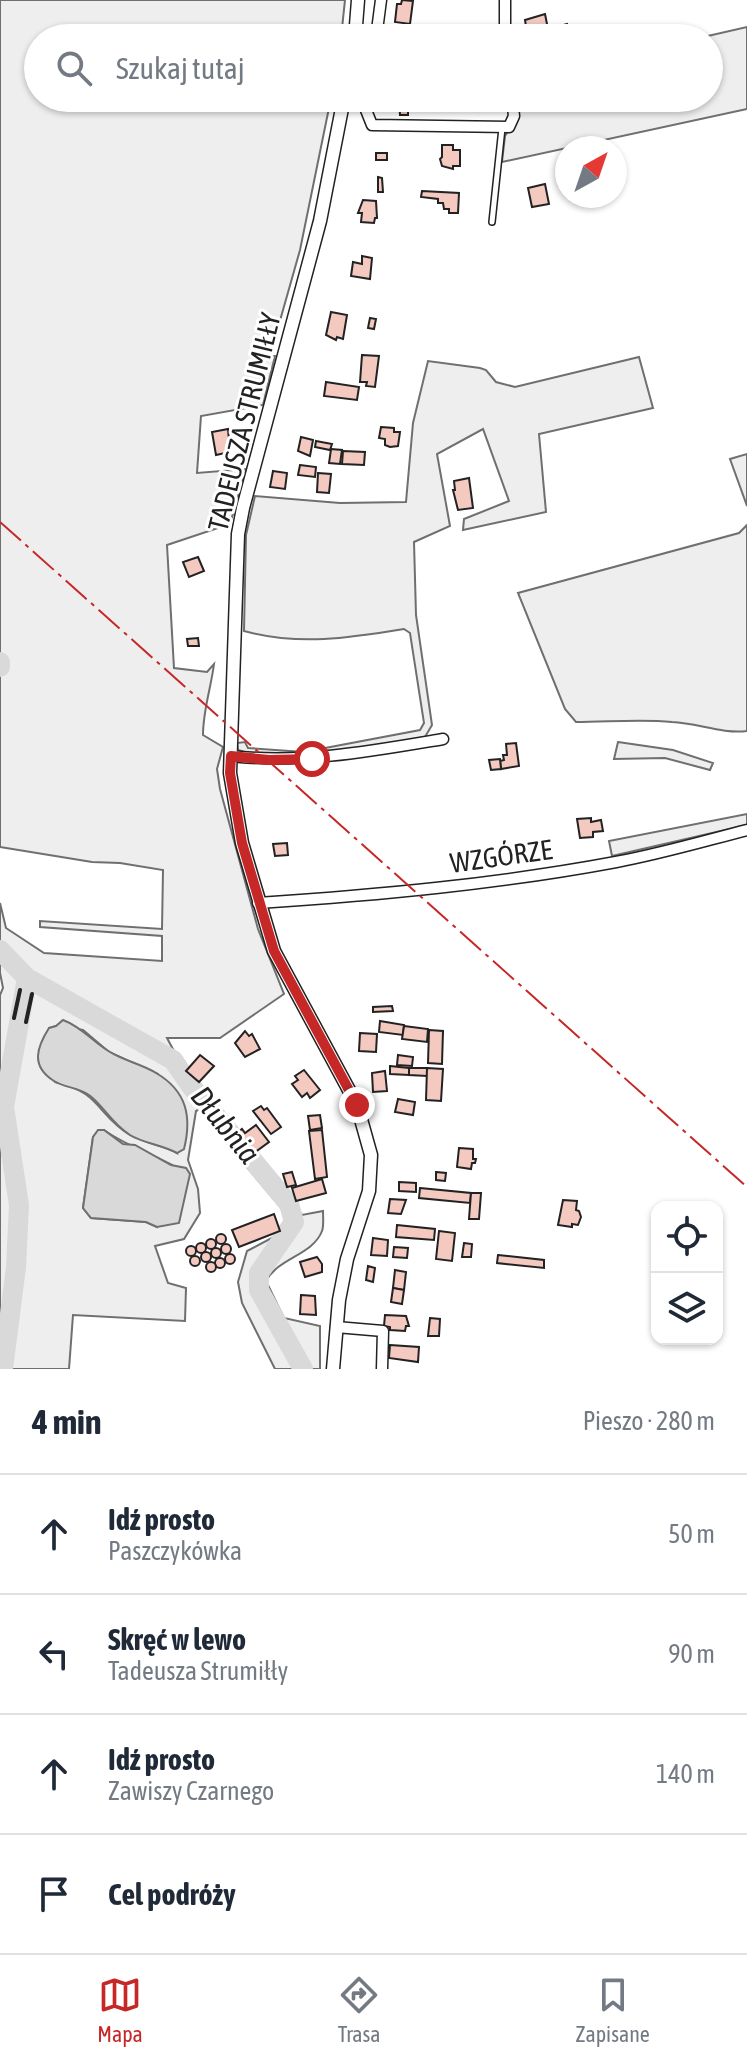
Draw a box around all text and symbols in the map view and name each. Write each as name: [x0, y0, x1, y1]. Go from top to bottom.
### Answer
search box: [24, 24, 723, 112]
icon: search: [52, 46, 96, 90]
text: Szukaj tutaj: [116, 51, 245, 85]
north arrow: [555, 136, 627, 208]
street label: TADEUSZA STRUMIŁŁY: [201, 309, 287, 534]
route start: [294, 741, 330, 777]
street label: WZGÓRZE: [448, 833, 554, 879]
water label: Dłubnia: [185, 1079, 267, 1170]
route end: [339, 1087, 375, 1123]
map controls: [651, 1201, 723, 1345]
button: locate: [651, 1201, 723, 1273]
button: layers: [651, 1273, 723, 1345]
text: 4 min: [32, 1402, 101, 1441]
text: Pieszo · 280 m: [583, 1406, 715, 1436]
text: Idź prosto: [108, 1502, 215, 1536]
icon: ahead: [32, 1512, 76, 1556]
text: 50 m: [668, 1519, 715, 1549]
text: Paszczykówka: [108, 1536, 242, 1566]
text: Skręć w lewo: [108, 1622, 246, 1656]
icon: left: [32, 1632, 76, 1676]
text: 90 m: [668, 1639, 715, 1669]
text: Tadeusza Strumiłły: [108, 1656, 288, 1686]
text: Idź prosto: [108, 1742, 215, 1776]
icon: ahead: [32, 1752, 76, 1796]
text: 140 m: [656, 1759, 715, 1789]
text: Zawiszy Czarnego: [108, 1776, 274, 1806]
icon: arrive: [32, 1872, 76, 1916]
text: Cel podróży: [108, 1877, 236, 1911]
tab: Mapa: [97, 1973, 143, 2047]
tab: Trasa: [337, 1973, 381, 2047]
tab: Zapisane: [576, 1973, 650, 2047]

